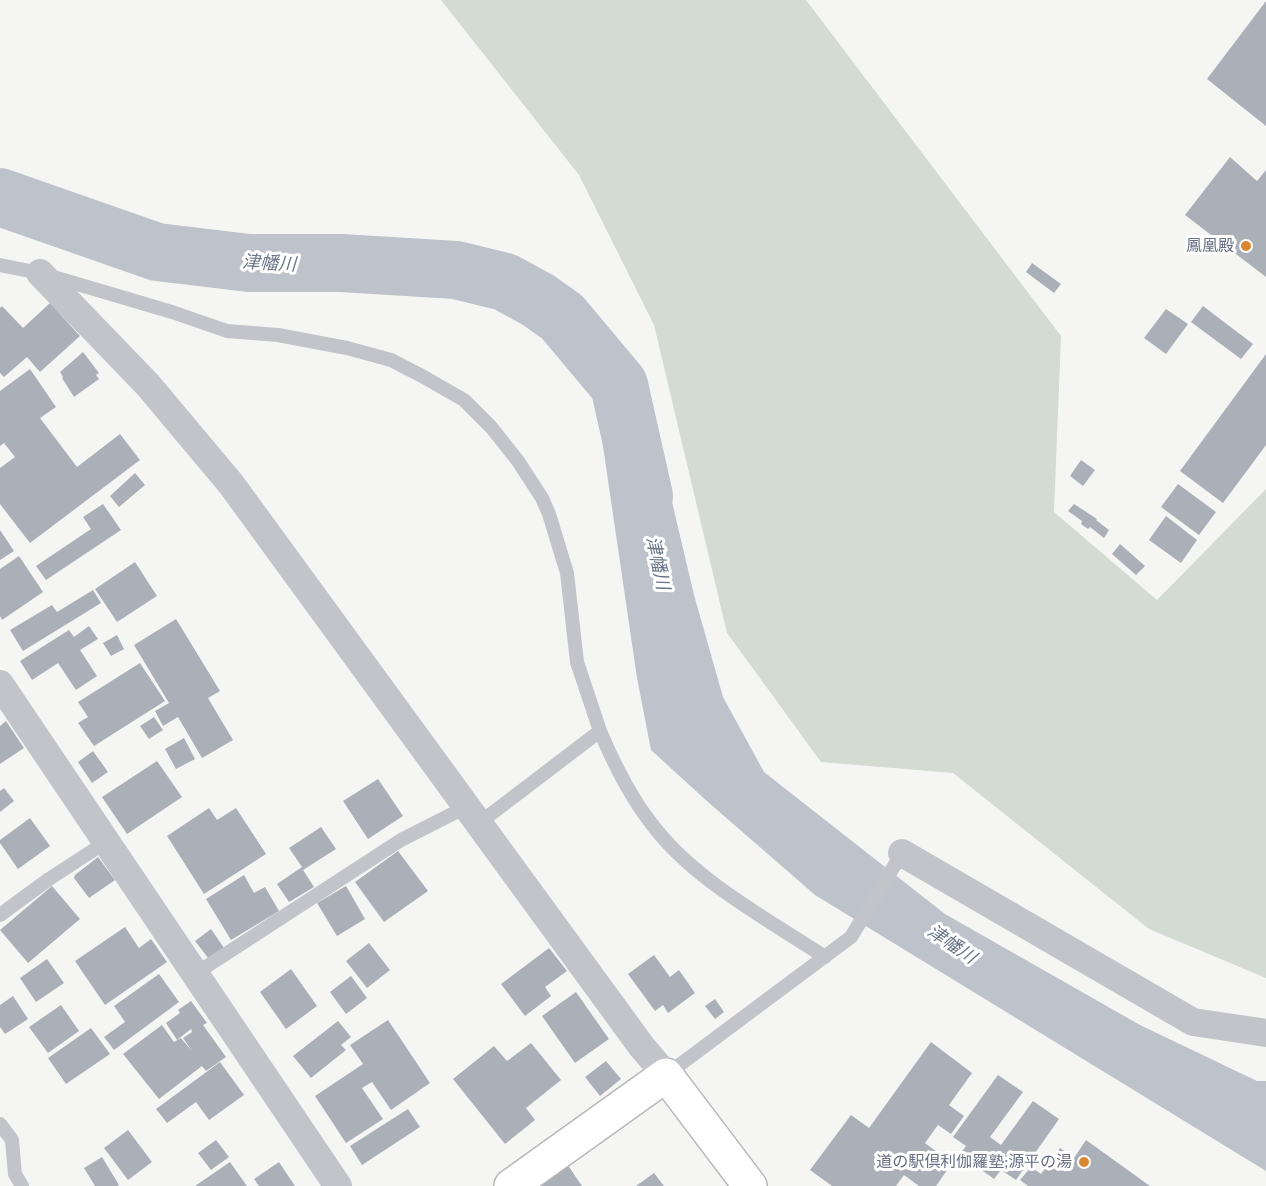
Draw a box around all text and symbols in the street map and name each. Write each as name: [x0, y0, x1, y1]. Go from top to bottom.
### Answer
place label: 鳳凰殿: [1186, 236, 1234, 256]
marker: 鳳凰殿: [1239, 239, 1253, 253]
water label: 津幡川: [241, 251, 297, 275]
water label: 津幡川: [642, 534, 674, 592]
water label: 津幡川: [924, 920, 980, 968]
place label: 道の駅倶利伽羅塾;源平の湯: [876, 1152, 1072, 1172]
marker: 道の駅倶利伽羅塾;源平の湯: [1077, 1155, 1091, 1169]

